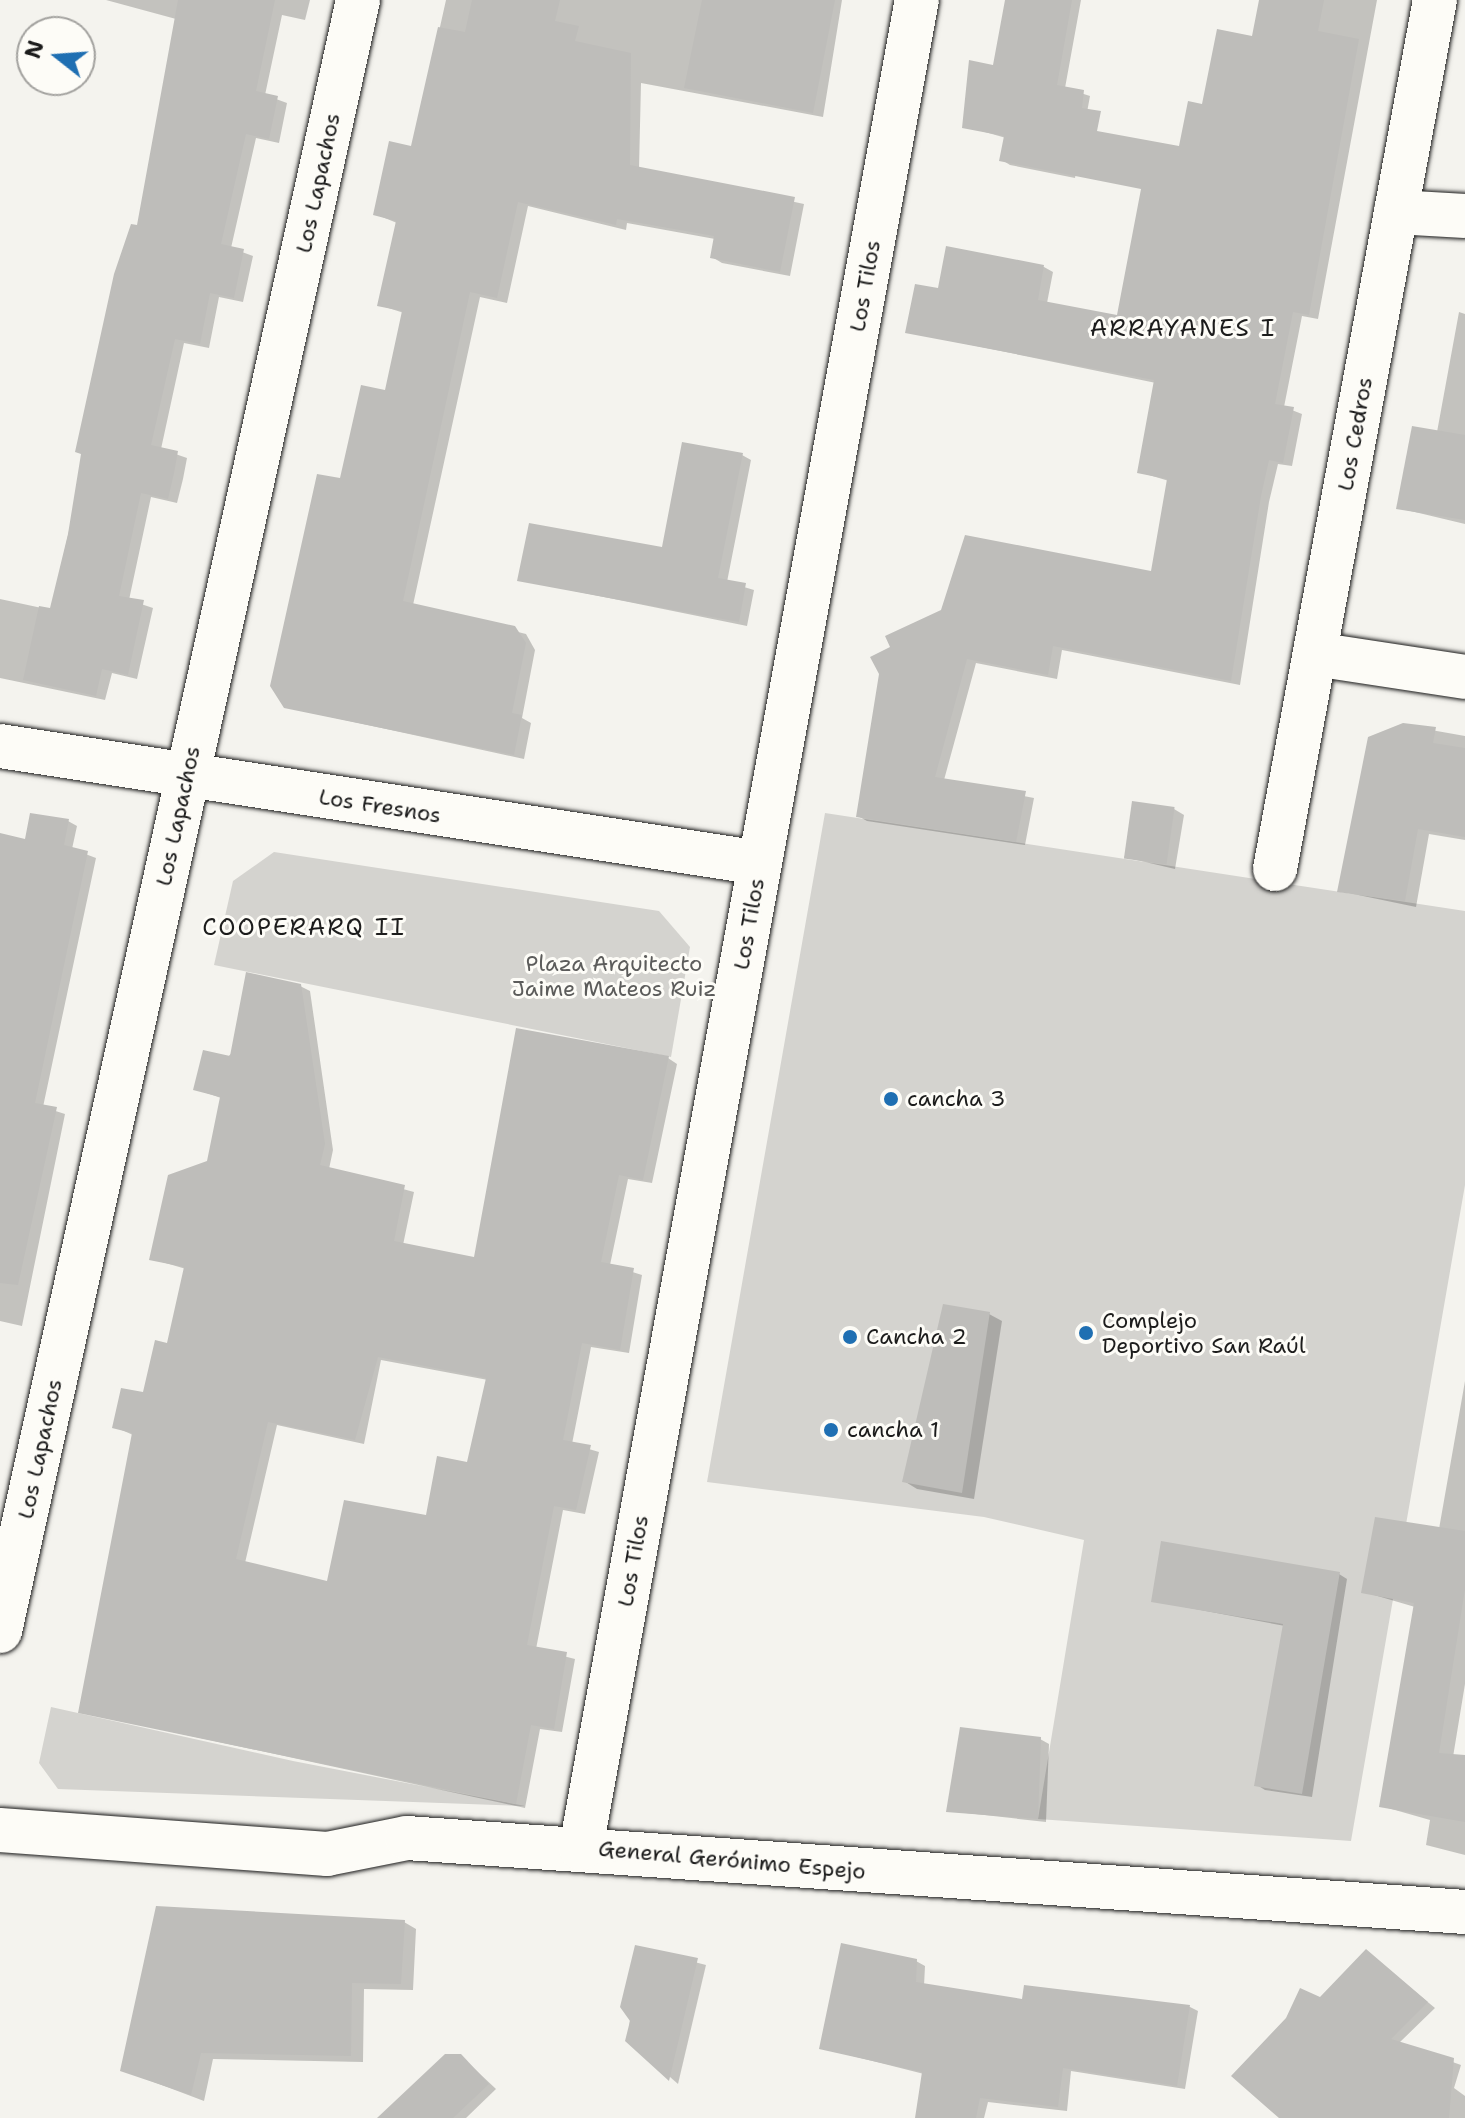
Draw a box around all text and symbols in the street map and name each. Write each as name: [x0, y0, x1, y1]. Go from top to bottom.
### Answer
north arrow: [16, 16, 96, 96]
text: N: [18, 37, 51, 62]
street label: Los Lapachos: [290, 111, 346, 255]
street label: Los Tilos: [844, 238, 886, 334]
district label: ARRAYANES I: [1090, 315, 1276, 343]
street label: Los Cedros: [1332, 375, 1378, 493]
street label: Los Lapachos: [150, 744, 206, 888]
street label: Los Fresnos: [317, 783, 443, 829]
street label: Los Tilos: [728, 876, 770, 972]
district label: COOPERARQ II: [202, 914, 406, 942]
park label: Plaza Arquitecto Jaime Mateos Ruiz: [512, 950, 716, 1002]
place label: cancha 3: [907, 1086, 1005, 1112]
marker: cancha 3: [882, 1090, 900, 1108]
place label: Complejo Deportivo San Raúl: [1102, 1307, 1306, 1358]
place label: Cancha 2: [866, 1324, 967, 1350]
marker: Complejo Deportivo San Raúl: [1077, 1324, 1095, 1342]
marker: Cancha 2: [841, 1328, 859, 1346]
street label: Los Lapachos: [12, 1377, 68, 1521]
place label: cancha 1: [847, 1417, 939, 1443]
marker: cancha 1: [822, 1421, 840, 1439]
street label: Los Tilos: [612, 1513, 654, 1609]
street label: General Gerónimo Espejo: [597, 1835, 867, 1885]

